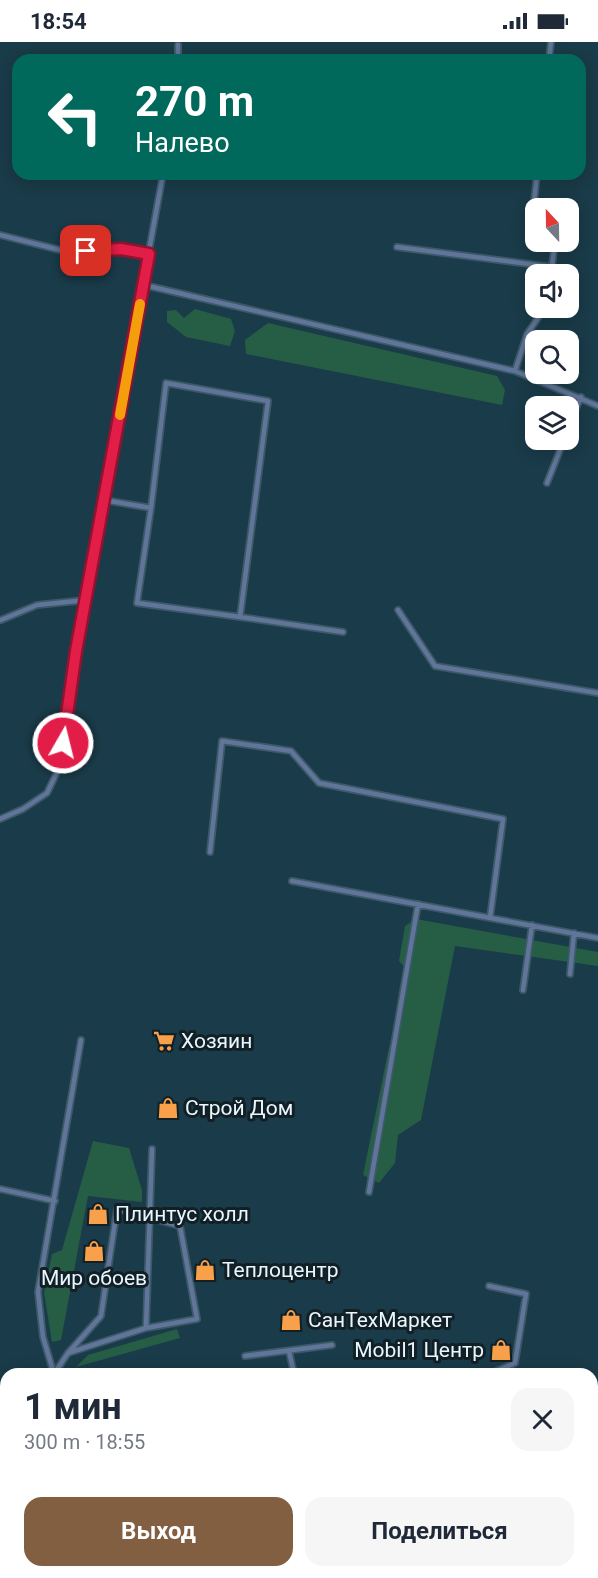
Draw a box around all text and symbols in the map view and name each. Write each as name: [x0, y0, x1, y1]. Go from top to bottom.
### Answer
text: 18:54: [30, 9, 87, 34]
text: 270 m: [135, 77, 254, 126]
icon: left: [36, 78, 114, 156]
text: Налево: [135, 127, 230, 159]
north arrow: [525, 198, 579, 252]
map controls: [525, 198, 579, 450]
pin: [60, 225, 111, 276]
icon: arrive: [69, 234, 102, 267]
button: sound: [525, 264, 579, 318]
button: search: [525, 330, 579, 384]
button: layers: [525, 396, 579, 450]
position arrow: [31, 711, 95, 775]
supermarket icon: Хозяин: [152, 1029, 176, 1053]
place label: Хозяин: [181, 1029, 252, 1053]
shop icon: Строй Дом: [156, 1096, 180, 1120]
place label: Строй Дом: [185, 1096, 293, 1120]
shop icon: Плинтус холл: [86, 1202, 110, 1226]
place label: Плинтус холл: [115, 1202, 249, 1226]
shop icon: Мир обоев: [82, 1239, 106, 1263]
shop icon: Теплоцентр: [193, 1258, 217, 1282]
place label: Теплоцентр: [222, 1258, 338, 1282]
place label: Мир обоев: [41, 1266, 147, 1290]
shop icon: СанТехМаркет: [279, 1308, 303, 1332]
place label: СанТехМаркет: [308, 1308, 452, 1332]
place label: Mobil1 Центр: [354, 1338, 484, 1362]
shop icon: Mobil1 Центр: [489, 1338, 513, 1362]
text: 1 мин: [24, 1386, 122, 1428]
button: close: [511, 1388, 574, 1451]
text: 300 m · 18:55: [24, 1430, 145, 1454]
button: Выход: [24, 1497, 293, 1566]
button: Поделиться: [305, 1497, 574, 1566]

